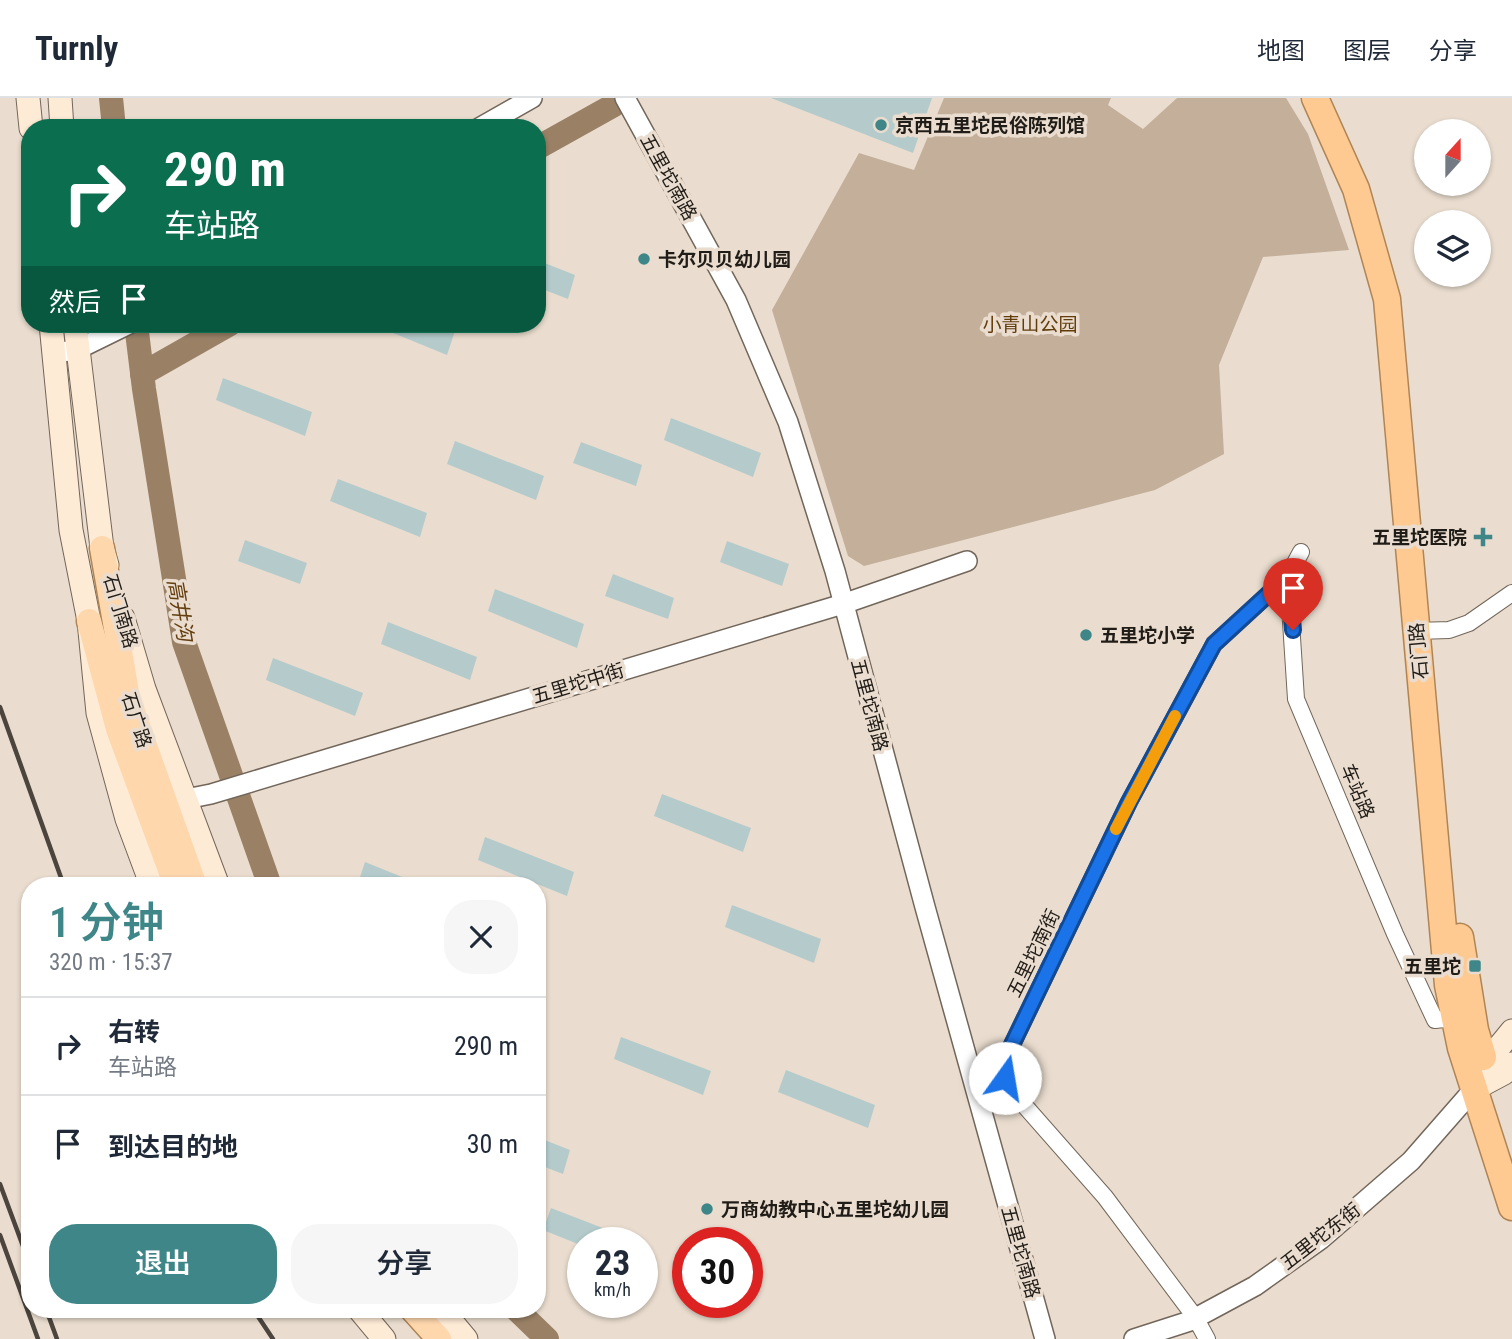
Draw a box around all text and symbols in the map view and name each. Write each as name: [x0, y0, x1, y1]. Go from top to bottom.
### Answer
text: Turnly: [35, 29, 118, 68]
text: 地图: [1257, 37, 1305, 65]
text: 图层: [1343, 37, 1391, 65]
text: 分享: [1429, 37, 1477, 65]
place label: 京西五里坨民俗陈列馆: [895, 114, 1085, 137]
marker: 京西五里坨民俗陈列馆: [873, 117, 889, 133]
north arrow: [1414, 119, 1491, 196]
map controls: [1414, 119, 1491, 287]
street label: 五里坨南路: [635, 130, 702, 224]
text: 290 m: [164, 141, 286, 198]
icon: right: [49, 147, 140, 238]
text: 车站路: [164, 207, 260, 245]
button: layers: [1414, 210, 1491, 287]
place label: 卡尔贝贝幼儿园: [658, 248, 791, 271]
marker: 卡尔贝贝幼儿园: [636, 251, 652, 267]
icon: arrive: [115, 280, 153, 318]
text: 然后: [49, 287, 101, 317]
park label: 小青山公园: [982, 313, 1078, 336]
place label: 五里坨医院: [1372, 526, 1467, 549]
marker: 五里坨医院: [1473, 527, 1493, 547]
pin: [1263, 558, 1323, 630]
icon: arrive: [1274, 569, 1312, 607]
street label: 石门南路: [98, 571, 143, 651]
water label: 高井沟: [163, 577, 198, 645]
street label: 石门路: [1405, 622, 1432, 680]
place label: 五里坨小学: [1100, 624, 1195, 647]
marker: 五里坨小学: [1078, 627, 1094, 643]
street label: 五里坨南路: [846, 656, 893, 754]
street label: 五里坨中街: [529, 659, 627, 708]
street label: 石广路: [117, 689, 156, 751]
street label: 车站路: [1336, 760, 1379, 822]
text: 1 分钟: [49, 898, 164, 947]
button: close: [444, 900, 518, 974]
street label: 五里坨南街: [1002, 905, 1065, 1001]
text: 320 m · 15:37: [49, 949, 173, 976]
place label: 五里坨: [1404, 955, 1461, 978]
marker: 五里坨: [1467, 958, 1483, 974]
text: 右转: [108, 1017, 160, 1047]
icon: right: [49, 1027, 87, 1065]
text: 290 m: [454, 1031, 518, 1061]
position arrow: [968, 1041, 1042, 1115]
text: 车站路: [108, 1054, 177, 1081]
icon: arrive: [49, 1125, 87, 1163]
text: 30 m: [467, 1129, 518, 1159]
text: 到达目的地: [108, 1132, 238, 1162]
place label: 万商幼教中心五里坨幼儿园: [721, 1198, 949, 1221]
street label: 五里坨东街: [1276, 1198, 1365, 1275]
marker: 万商幼教中心五里坨幼儿园: [699, 1201, 715, 1217]
street label: 五里坨南路: [996, 1203, 1045, 1301]
button: 退出: [49, 1224, 277, 1304]
button: 分享: [291, 1224, 518, 1304]
speed limit sign: 30: [672, 1227, 763, 1318]
text: 23: [595, 1243, 630, 1284]
text: km/h: [594, 1279, 631, 1300]

